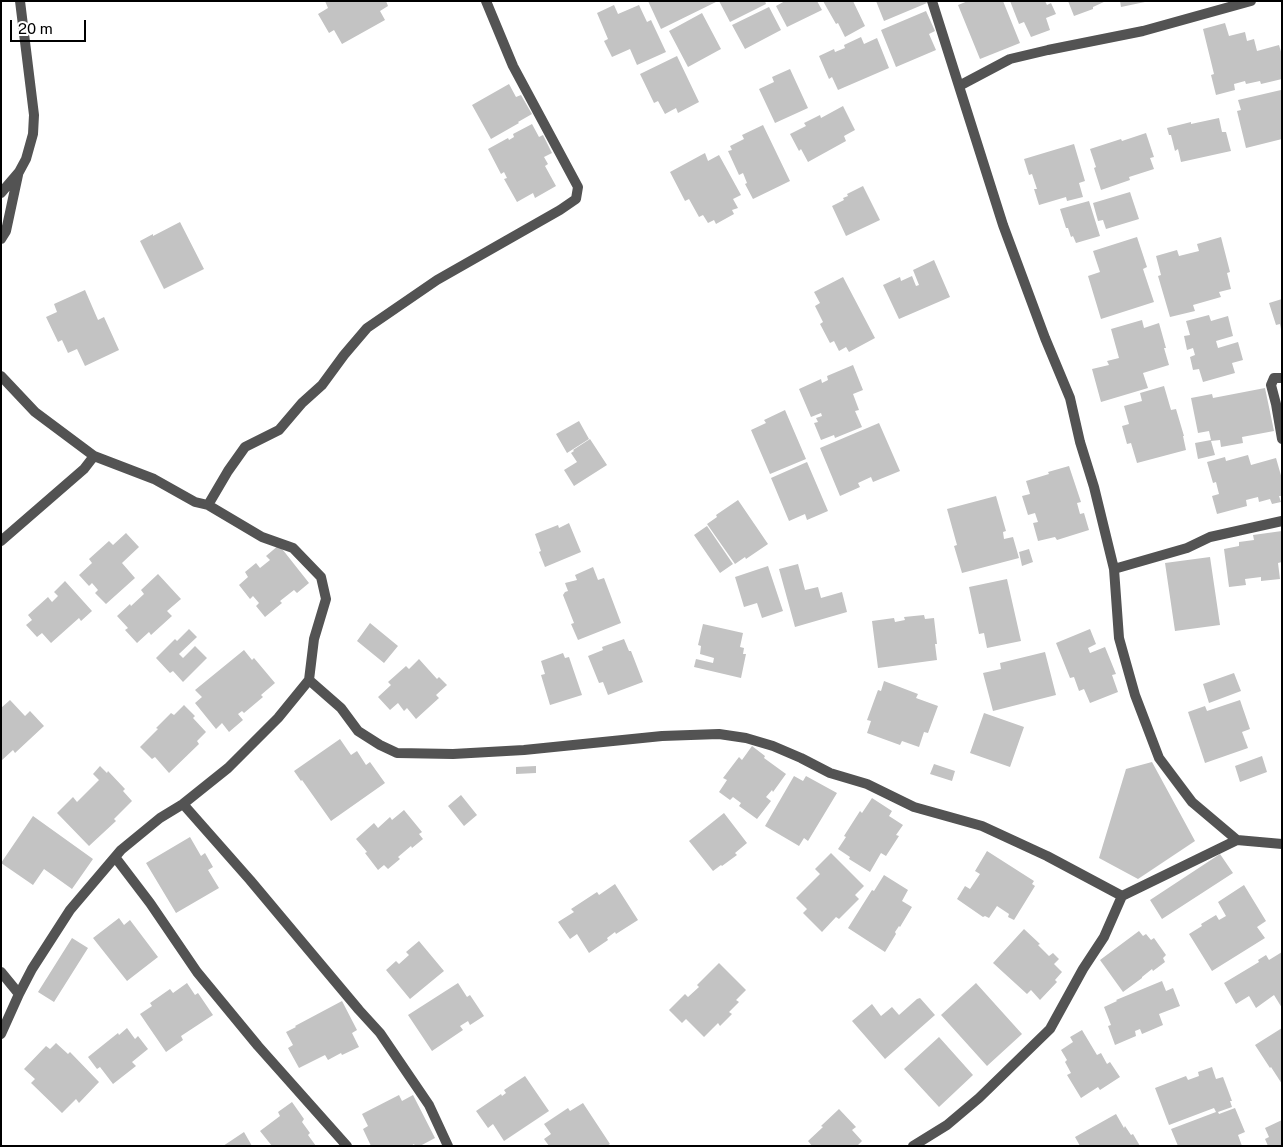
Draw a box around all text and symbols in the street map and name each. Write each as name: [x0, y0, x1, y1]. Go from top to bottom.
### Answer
scale bar: [12, 10, 89, 42]
text: 20 m: [18, 20, 53, 37]

